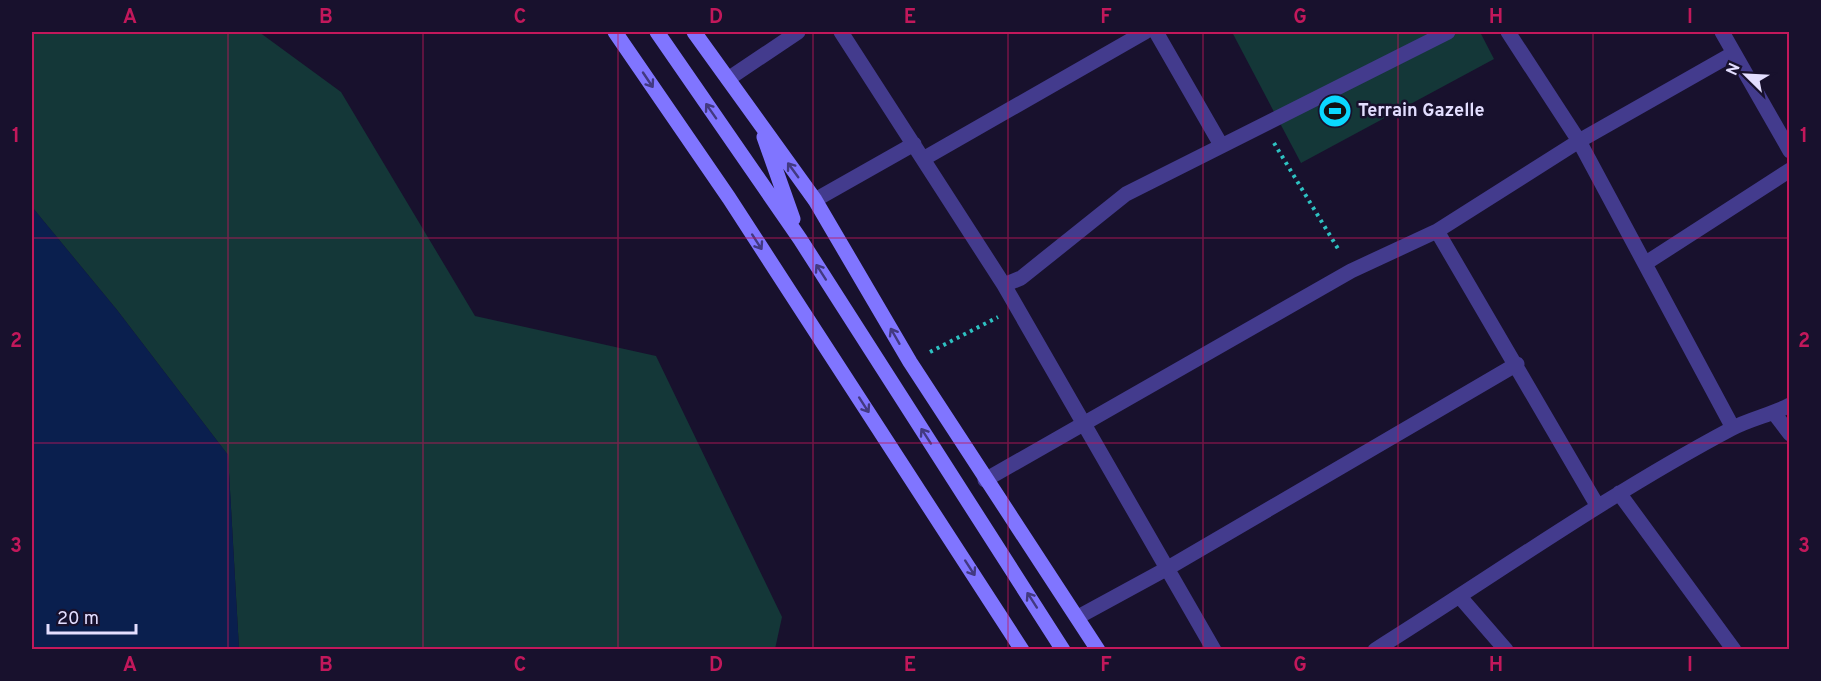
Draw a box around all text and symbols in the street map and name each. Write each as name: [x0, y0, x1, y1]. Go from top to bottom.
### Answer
text: A: [123, 5, 137, 31]
text: B: [319, 5, 333, 31]
text: C: [514, 5, 526, 31]
text: D: [709, 5, 723, 31]
text: E: [904, 5, 916, 31]
text: F: [1100, 5, 1112, 31]
text: G: [1293, 5, 1307, 31]
text: H: [1489, 5, 1503, 31]
text: I: [1687, 5, 1693, 31]
north arrow: [1716, 45, 1776, 105]
text: N: [1723, 60, 1746, 79]
one-way arrow: [642, 71, 654, 88]
sports icon: Terrain Gazelle: [1317, 93, 1353, 129]
place label: Terrain Gazelle: [1358, 100, 1485, 123]
one-way arrow: [705, 102, 718, 119]
text: 1: [12, 124, 20, 150]
text: 1: [1800, 124, 1808, 150]
one-way arrow: [787, 162, 799, 178]
one-way arrow: [751, 233, 763, 249]
one-way arrow: [815, 264, 827, 281]
one-way arrow: [889, 328, 901, 345]
text: 2: [10, 329, 22, 355]
text: 2: [1798, 329, 1810, 355]
one-way arrow: [858, 396, 870, 412]
one-way arrow: [920, 428, 932, 445]
text: 3: [10, 534, 22, 560]
text: 3: [1798, 534, 1810, 560]
one-way arrow: [964, 559, 976, 576]
one-way arrow: [1025, 592, 1037, 609]
scale bar: [48, 597, 136, 635]
text: 20 m: [57, 608, 99, 631]
text: A: [123, 653, 137, 679]
text: B: [319, 653, 333, 679]
text: C: [514, 653, 526, 679]
text: D: [709, 653, 723, 679]
text: E: [904, 653, 916, 679]
text: F: [1100, 653, 1112, 679]
text: G: [1293, 653, 1307, 679]
text: H: [1489, 653, 1503, 679]
text: I: [1687, 653, 1693, 679]

